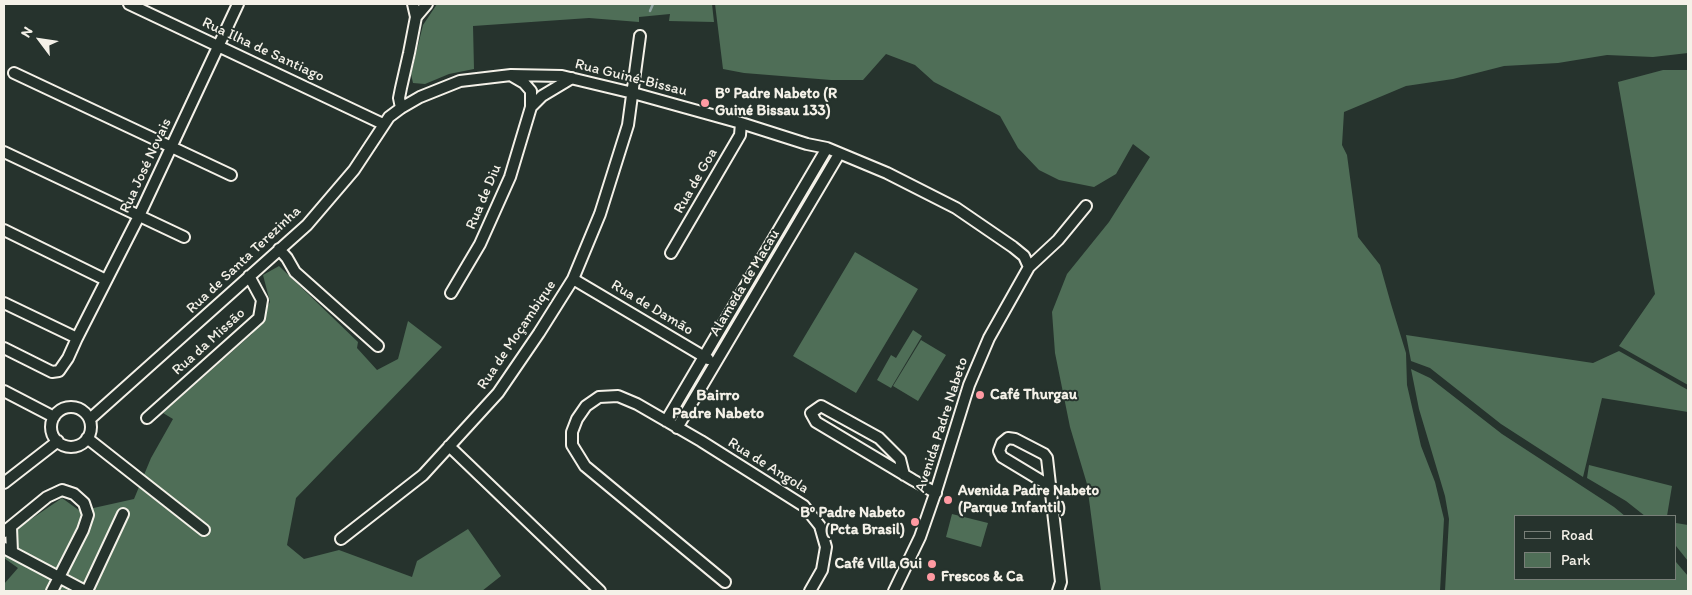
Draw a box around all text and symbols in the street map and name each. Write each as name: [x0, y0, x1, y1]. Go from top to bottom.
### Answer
street label: Rua Ilha de Santiago: [199, 14, 327, 86]
north arrow: [15, 15, 65, 65]
text: N: [17, 24, 36, 40]
street label: Rua Guiné-Bissau: [573, 55, 689, 101]
place label: Bº Padre Nabeto (R Guiné Bissau 133): [715, 85, 837, 120]
marker: Bº Padre Nabeto (R Guiné Bissau 133): [699, 97, 711, 109]
street label: Rua José Novais: [116, 116, 176, 216]
street label: Rua de Goa: [670, 145, 722, 217]
street label: Rua de Diu: [462, 162, 506, 232]
street label: Rua de Santa Terezinha: [183, 202, 305, 318]
street label: Alameda de Macau: [706, 226, 784, 340]
street label: Rua de Damão: [608, 276, 696, 340]
street label: Rua de Moçambique: [474, 277, 560, 393]
street label: Rua da Missão: [169, 305, 249, 379]
street label: Avenida Padre Nabeto: [912, 355, 972, 495]
district label: Bairro Padre Nabeto: [672, 386, 764, 424]
place label: Café Thurgau: [990, 386, 1077, 404]
marker: Café Thurgau: [974, 389, 986, 401]
street label: Rua de Angola: [724, 434, 812, 498]
place label: Avenida Padre Nabeto (Parque Infantil): [958, 482, 1099, 517]
marker: Avenida Padre Nabeto (Parque Infantil): [942, 494, 954, 506]
place label: Bº Padre Nabeto (Pcta Brasil): [800, 504, 905, 539]
legend: [1514, 515, 1677, 580]
marker: Bº Padre Nabeto (Pcta Brasil): [909, 516, 921, 528]
text: Road: [1561, 526, 1593, 544]
text: Park: [1561, 551, 1591, 569]
place label: Café Villa Gui: [834, 555, 922, 573]
marker: Café Villa Gui: [926, 558, 938, 570]
place label: Frescos & Ca: [941, 568, 1024, 586]
marker: Frescos & Ca: [925, 571, 937, 583]

